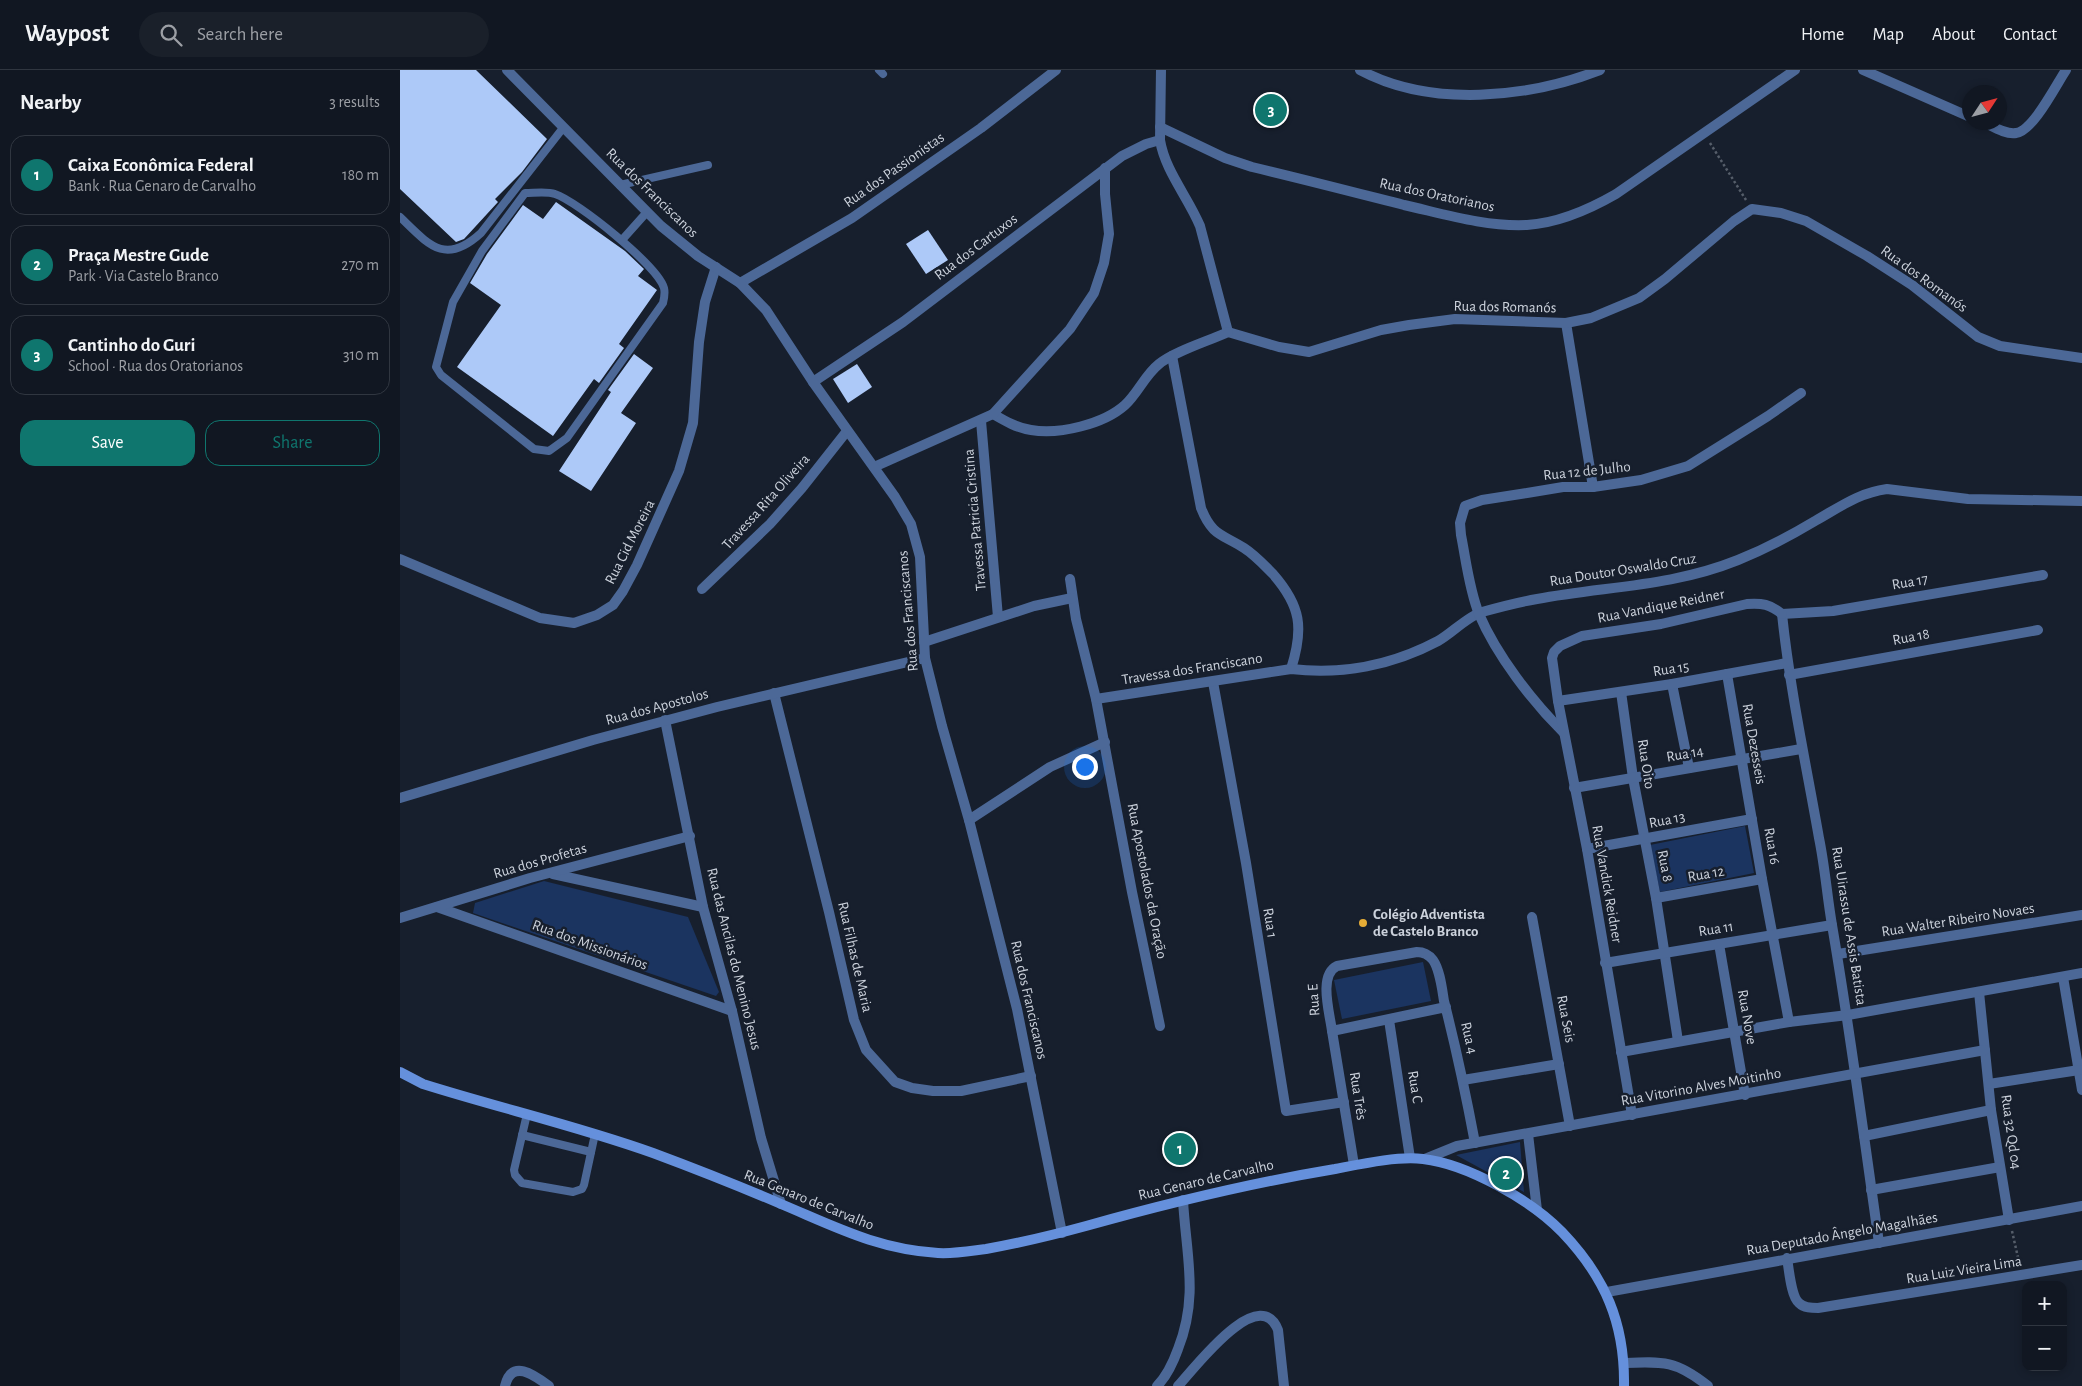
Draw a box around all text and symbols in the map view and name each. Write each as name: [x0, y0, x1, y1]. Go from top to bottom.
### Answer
search box: [139, 12, 489, 57]
icon: search: [157, 21, 185, 49]
text: Waypost: [25, 22, 109, 46]
text: Search here: [197, 25, 283, 44]
text: Home: [1801, 26, 1844, 44]
text: Map: [1872, 26, 1904, 44]
text: About: [1932, 26, 1975, 44]
text: Contact: [2003, 26, 2057, 44]
north arrow: [1962, 85, 2007, 130]
pin: 3: [1255, 91, 1287, 129]
text: Nearby: [20, 92, 81, 113]
text: 3 results: [329, 94, 380, 110]
street label: Rua dos Passionistas: [841, 130, 947, 210]
street label: Rua dos Franciscanos: [603, 145, 701, 241]
text: Caixa Econômica Federal: [68, 156, 254, 175]
text: 1: [34, 167, 40, 183]
text: 180 m: [342, 167, 379, 183]
street label: Rua dos Oratorianos: [1378, 175, 1496, 215]
text: Bank · Rua Genaro de Carvalho: [68, 178, 256, 194]
street label: Rua dos Cartuxos: [932, 211, 1020, 283]
street label: Rua dos Romanós: [1878, 243, 1970, 315]
text: Praça Mestre Gude: [68, 246, 209, 265]
text: 2: [33, 257, 41, 273]
text: 270 m: [341, 257, 379, 273]
text: Park · Via Castelo Branco: [68, 268, 219, 284]
street label: Rua dos Romanós: [1454, 299, 1556, 315]
text: Cantinho do Guri: [68, 336, 195, 355]
text: 3: [34, 347, 40, 363]
text: 310 m: [343, 347, 379, 363]
text: School · Rua dos Oratorianos: [68, 358, 243, 374]
button: Save: [20, 420, 195, 466]
button: Share: [205, 420, 380, 466]
street label: Travessa Patricia Cristina: [961, 448, 989, 592]
street label: Travessa Rita Oliveira: [719, 451, 813, 553]
street label: Rua 12 de Julho: [1543, 459, 1631, 483]
street label: Rua Cid Moreira: [602, 497, 658, 587]
street label: Rua dos Franciscanos: [895, 550, 921, 672]
street label: Rua Doutor Oswaldo Cruz: [1549, 551, 1697, 589]
street label: Rua 17: [1891, 571, 1929, 593]
street label: Rua Vandique Reidner: [1596, 586, 1726, 626]
street label: Rua 18: [1891, 626, 1931, 648]
street label: Travessa dos Franciscano: [1121, 650, 1263, 688]
street label: Rua 15: [1652, 659, 1690, 679]
street label: Rua dos Apostolos: [604, 686, 710, 728]
street label: Rua Dezesseis: [1740, 702, 1768, 786]
street label: Rua Oito: [1635, 738, 1657, 790]
street label: Rua 14: [1665, 743, 1705, 765]
your location: [1072, 754, 1098, 780]
street label: Rua Apostolados da Oração: [1125, 802, 1169, 960]
street label: Rua 13: [1648, 809, 1686, 831]
street label: Rua Vandick Reidner: [1589, 824, 1625, 944]
street label: Rua 16: [1761, 826, 1783, 866]
street label: Rua dos Profetas: [492, 841, 588, 881]
street label: Rua Uirassu de Assis Batista: [1829, 846, 1869, 1006]
street label: Rua 8: [1655, 849, 1675, 883]
street label: Rua 12: [1686, 863, 1726, 885]
street label: Rua das Ancilas do Menino Jesus: [704, 866, 764, 1052]
street label: Rua Filhas de Maria: [835, 900, 875, 1014]
street label: Rua Walter Ribeiro Novaes: [1880, 901, 2036, 939]
street label: Rua 1: [1260, 907, 1280, 939]
place label: Colégio Adventista de Castelo Branco: [1373, 907, 1485, 939]
street label: Rua dos Missionários: [530, 917, 650, 973]
marker: Colégio Adventista de Castelo Branco: [1357, 917, 1369, 929]
street label: Rua 11: [1697, 919, 1735, 939]
street label: Rua dos Franciscanos: [1008, 939, 1050, 1061]
street label: Rua E: [1305, 983, 1323, 1017]
street label: Rua Nove: [1735, 989, 1759, 1046]
street label: Rua Seis: [1554, 994, 1578, 1044]
street label: Rua 4: [1458, 1021, 1480, 1055]
street label: Rua Vitorino Alves Moitinho: [1620, 1066, 1782, 1108]
street label: Rua C: [1405, 1070, 1425, 1105]
street label: Rua Três: [1347, 1071, 1369, 1121]
street label: Rua 32 Qd 04: [1998, 1094, 2024, 1170]
pin: 1: [1164, 1130, 1196, 1168]
pin: 2: [1490, 1155, 1522, 1193]
street label: Rua Genaro de Carvalho: [1137, 1157, 1275, 1203]
street label: Rua Genaro de Carvalho: [742, 1167, 876, 1233]
street label: Rua Deputado Ângelo Magalhães: [1745, 1209, 1939, 1258]
street label: Rua Luiz Vieira Lima: [1905, 1253, 2023, 1287]
map controls: [2022, 1281, 2067, 1371]
button: +: [2022, 1281, 2067, 1326]
button: −: [2022, 1326, 2067, 1371]

